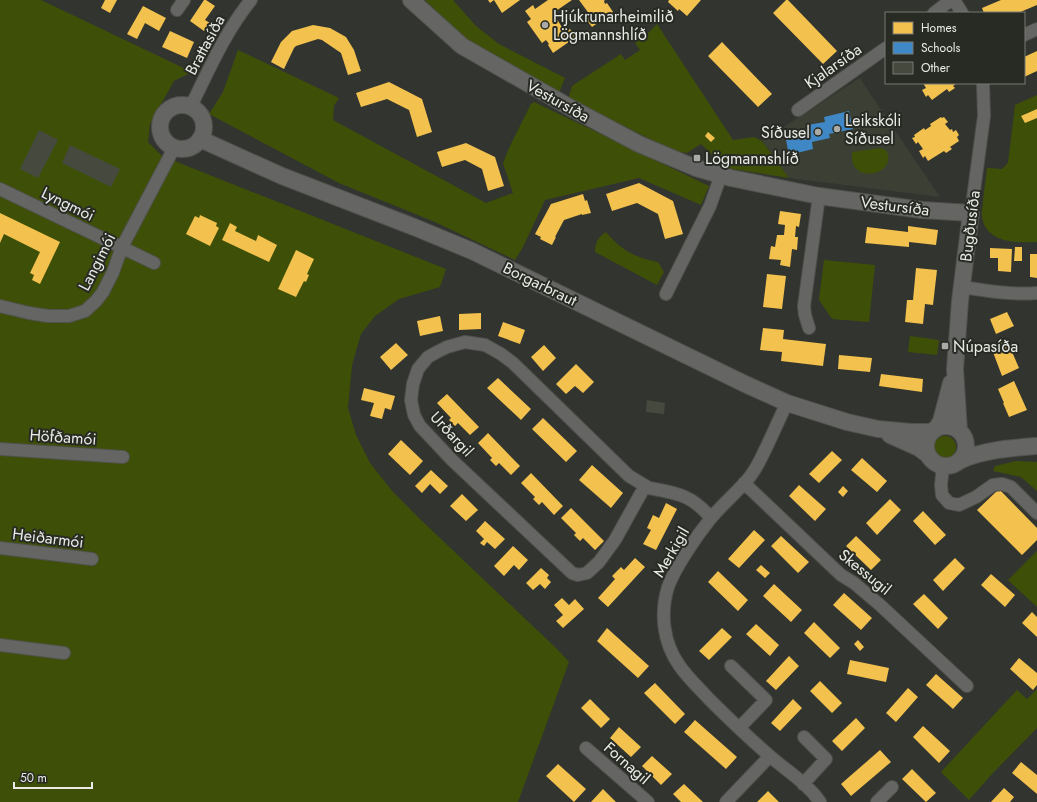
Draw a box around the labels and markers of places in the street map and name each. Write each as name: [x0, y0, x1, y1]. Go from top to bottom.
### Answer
place label: Hjúkrunarheimilið Lögmannshlíð: [553, 5, 674, 46]
marker: Hjúkrunarheimilið Lögmannshlíð: [540, 20, 550, 30]
place label: Leikskóli Síðusel: [845, 109, 901, 150]
place label: Síðusel: [761, 121, 810, 144]
marker: Leikskóli Síðusel: [832, 124, 842, 134]
marker: Síðusel: [813, 127, 823, 137]
place label: Lögmannshlíð: [705, 147, 799, 170]
marker: Lögmannshlíð: [692, 153, 702, 163]
place label: Núpasíða: [953, 335, 1018, 358]
marker: Núpasíða: [940, 341, 950, 351]

